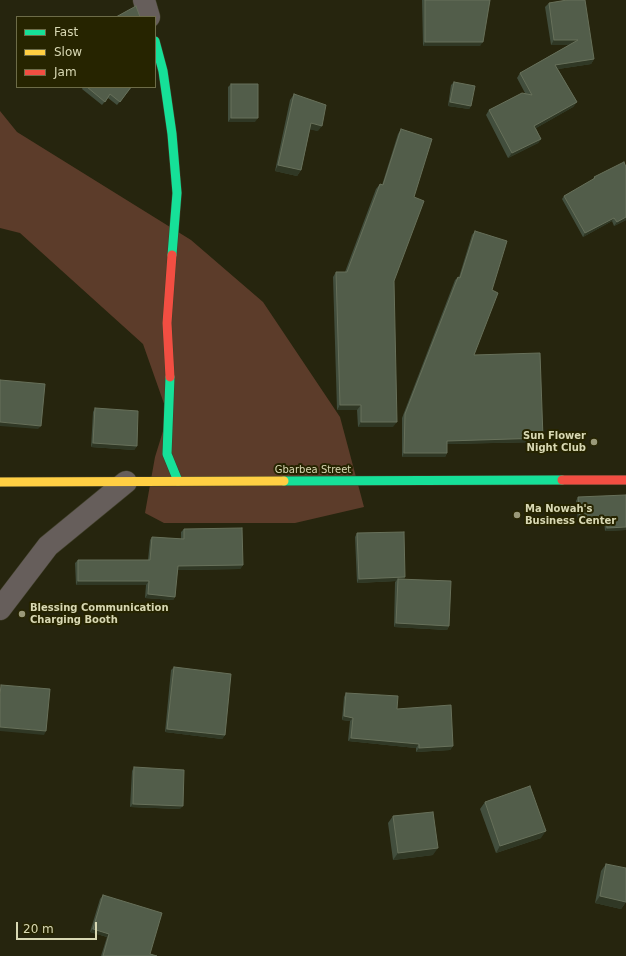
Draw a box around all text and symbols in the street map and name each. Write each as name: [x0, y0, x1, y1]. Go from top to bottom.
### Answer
legend: [16, 16, 156, 88]
text: Fast: [54, 25, 78, 39]
text: Slow: [54, 45, 82, 59]
text: Jam: [54, 65, 77, 79]
place label: Sun Flower Night Club: [523, 430, 586, 454]
marker: Sun Flower Night Club: [589, 437, 599, 447]
street label: Gbarbea Street: [275, 464, 351, 476]
place label: Ma Nowah's Business Center: [525, 503, 616, 526]
marker: Ma Nowah's Business Center: [512, 510, 522, 520]
place label: Blessing Communication Charging Booth: [30, 602, 169, 626]
marker: Blessing Communication Charging Booth: [17, 609, 27, 619]
scale bar: [18, 914, 99, 940]
text: 20 m: [23, 922, 54, 936]

